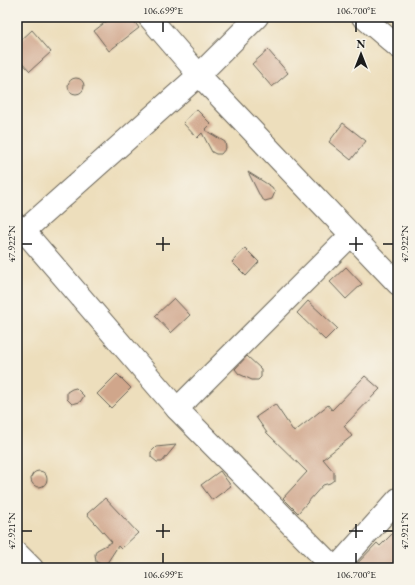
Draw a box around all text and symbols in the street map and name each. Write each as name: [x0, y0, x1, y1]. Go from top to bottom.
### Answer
text: 106.699°E: [143, 4, 183, 17]
text: 106.700°E: [336, 4, 376, 17]
north arrow: [341, 34, 381, 74]
text: N: [357, 37, 366, 51]
text: 47.922°N: [5, 225, 18, 263]
text: 47.922°N: [398, 225, 411, 263]
text: 47.921°N: [5, 512, 18, 550]
text: 47.921°N: [398, 512, 411, 550]
text: 106.699°E: [143, 568, 183, 581]
text: 106.700°E: [336, 568, 376, 581]

